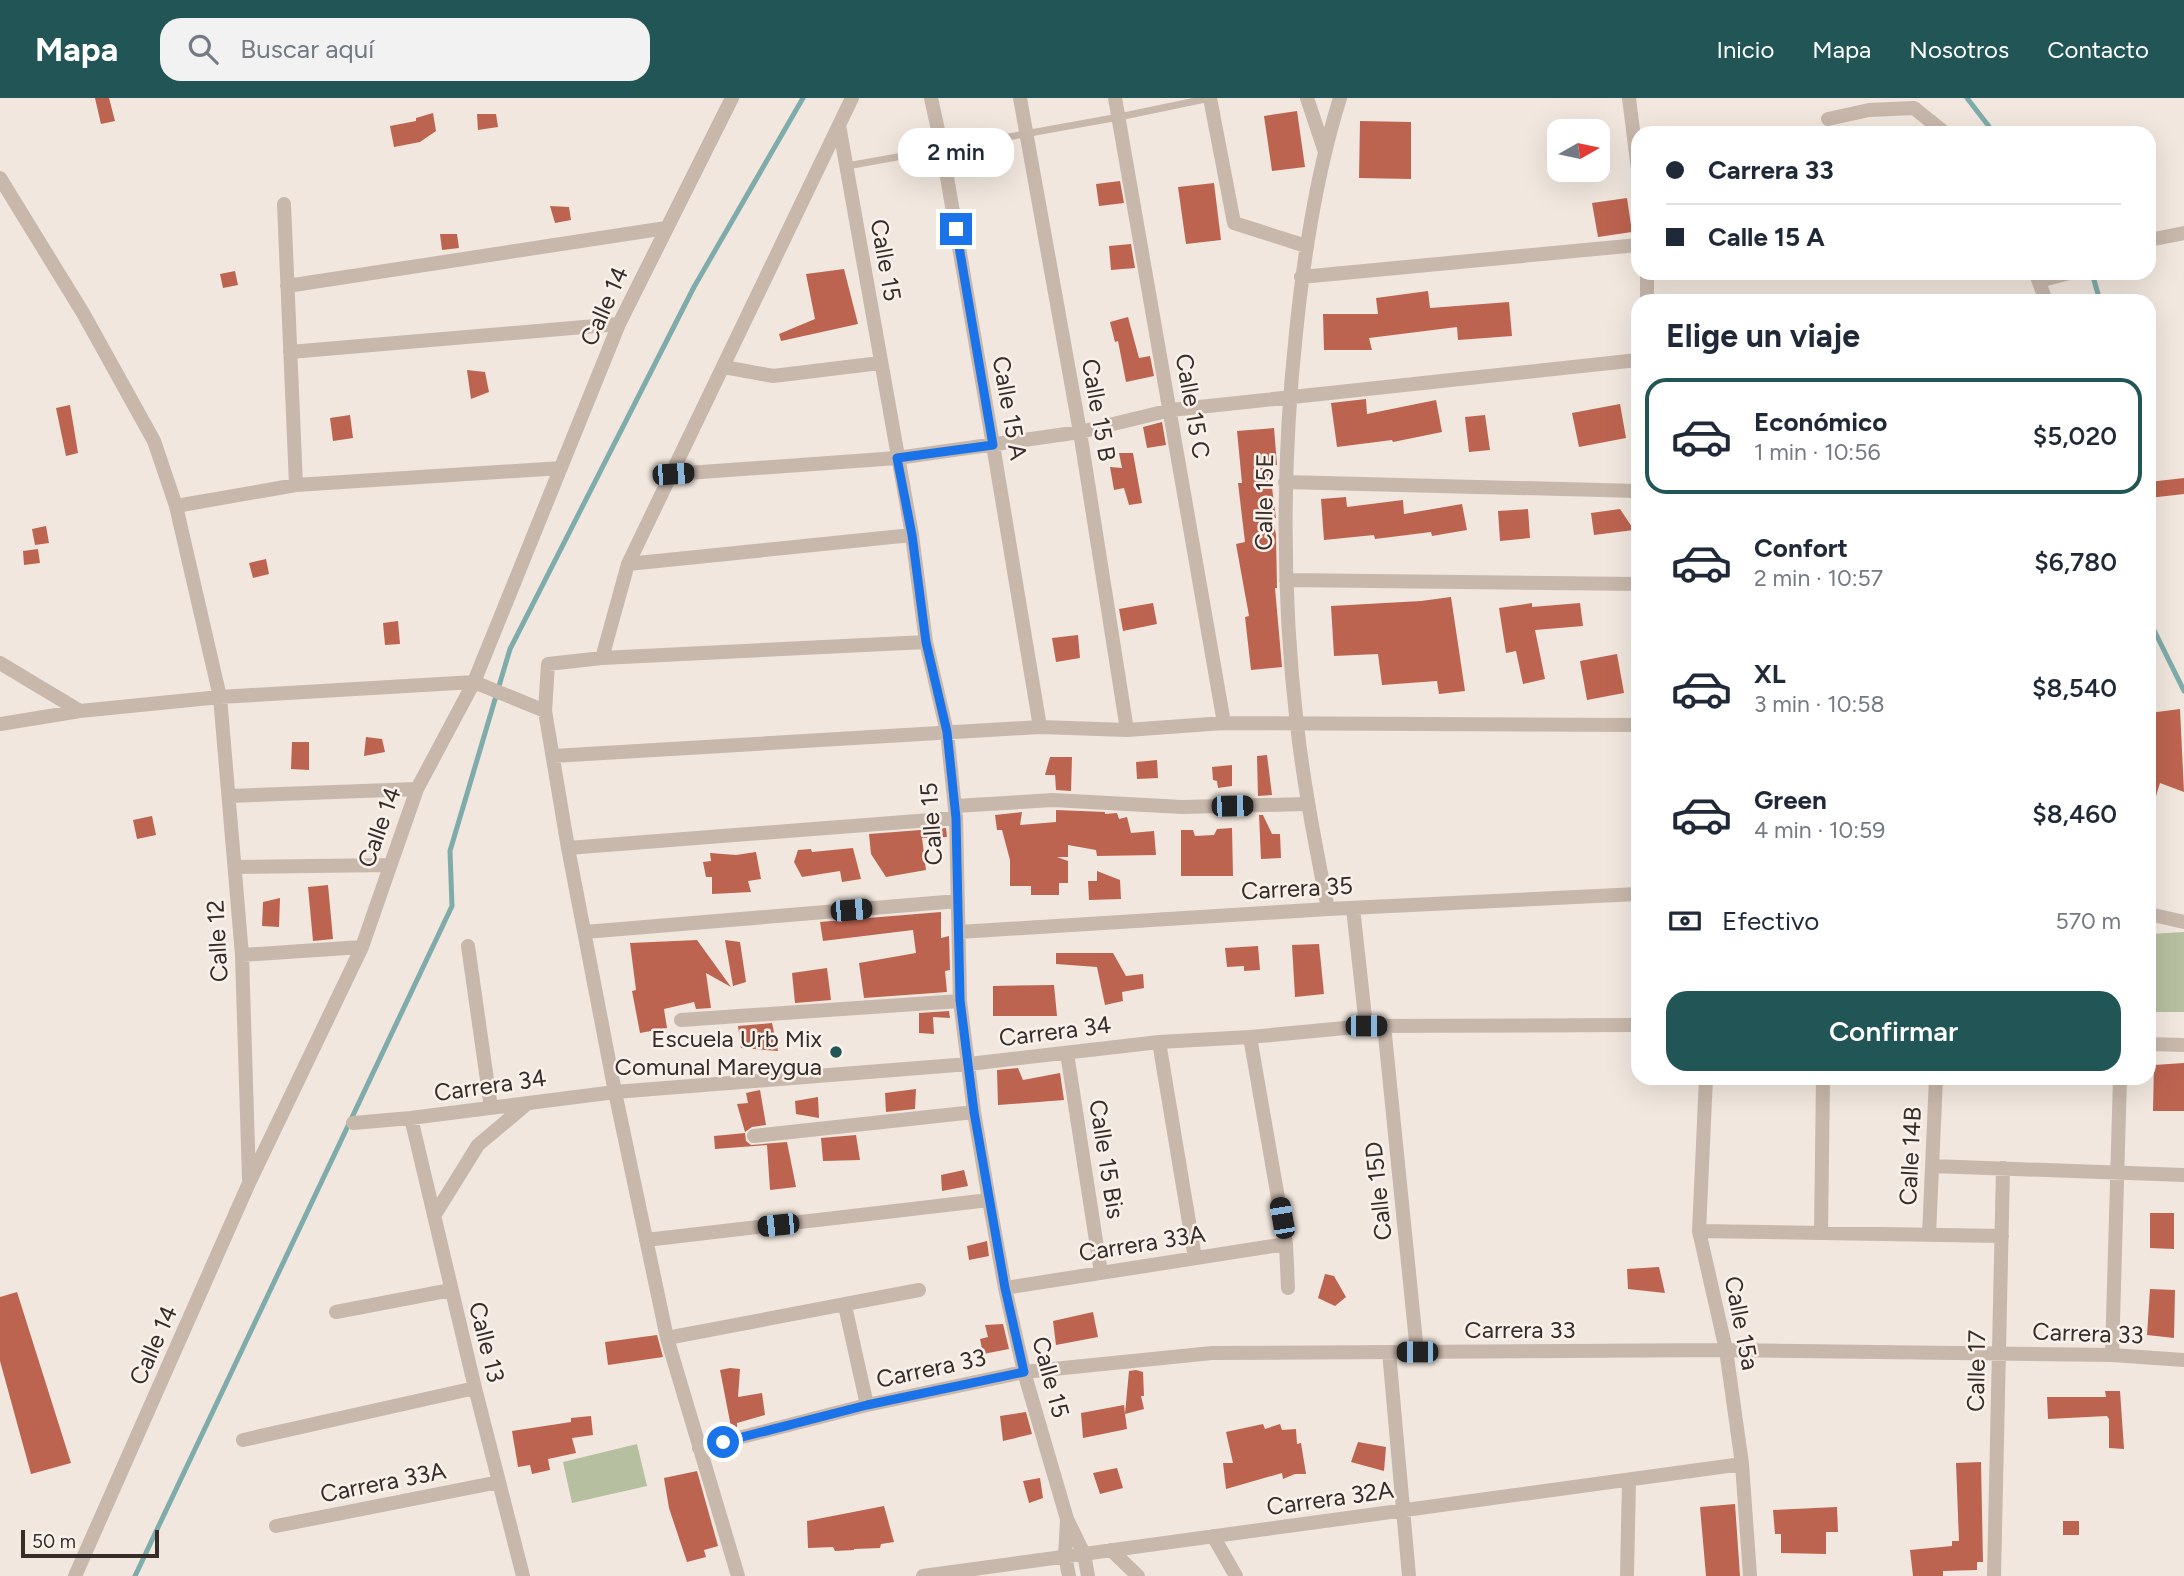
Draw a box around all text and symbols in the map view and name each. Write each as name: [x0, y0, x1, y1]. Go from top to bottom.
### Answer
search box: [160, 18, 650, 81]
text: Mapa: [35, 30, 118, 69]
icon: search: [184, 30, 222, 68]
text: Buscar aquí: [240, 33, 374, 65]
text: Inicio: [1716, 35, 1774, 64]
text: Mapa: [1812, 35, 1871, 64]
text: Nosotros: [1909, 35, 2009, 64]
text: Contacto: [2047, 35, 2149, 64]
north arrow: [1547, 119, 1610, 182]
map controls: [1547, 119, 1610, 182]
callout: 2 min: [898, 128, 1014, 176]
text: 2 min: [927, 138, 985, 166]
text: Carrera 33: [1708, 154, 1834, 186]
route end: [940, 213, 972, 245]
street label: Calle 15: [865, 217, 907, 303]
text: Calle 15 A: [1708, 221, 1825, 253]
street label: Calle 14: [574, 262, 634, 350]
text: Elige un viaje: [1666, 317, 1860, 355]
street label: Calle 15 C: [1170, 351, 1216, 461]
street label: Calle 15 A: [987, 354, 1034, 463]
street label: Calle 15 B: [1076, 357, 1122, 463]
icon: car: [1670, 405, 1733, 468]
text: Económico: [1754, 406, 1887, 438]
text: $5,020: [2033, 420, 2117, 452]
text: 1 min · 10:56: [1754, 438, 1880, 466]
street label: Calle 15E: [1249, 453, 1279, 551]
car: [652, 462, 695, 486]
icon: car: [1670, 531, 1733, 594]
text: Confort: [1754, 532, 1848, 564]
text: $6,780: [2034, 546, 2117, 578]
text: 2 min · 10:57: [1754, 564, 1883, 592]
icon: car: [1670, 657, 1733, 720]
text: XL: [1754, 658, 1786, 690]
text: $8,540: [2032, 672, 2117, 704]
text: 3 min · 10:58: [1754, 690, 1885, 718]
street label: Calle 15: [914, 782, 948, 866]
street label: Calle 14: [351, 783, 407, 871]
icon: car: [1670, 783, 1733, 846]
text: Green: [1754, 784, 1827, 816]
car: [1211, 795, 1254, 817]
text: $8,460: [2032, 798, 2117, 830]
text: 4 min · 10:59: [1754, 816, 1885, 844]
street label: Carrera 35: [1240, 871, 1354, 905]
car: [830, 898, 873, 922]
street label: Calle 12: [200, 899, 234, 983]
icon: cash: [1666, 902, 1704, 940]
text: Efectivo: [1722, 905, 1819, 937]
text: 570 m: [2055, 907, 2121, 935]
button: Confirmar: [1666, 991, 2121, 1071]
street label: Carrera 34: [997, 1010, 1113, 1052]
car: [1346, 1016, 1388, 1037]
place label: Escuela Urb Mix Comunal Mareygua: [615, 1024, 823, 1081]
marker: Escuela Urb Mix Comunal Mareygua: [828, 1044, 844, 1060]
street label: Carrera 34: [432, 1063, 548, 1107]
street label: Calle 15 Bis: [1083, 1097, 1131, 1221]
street label: Calle 14B: [1893, 1106, 1927, 1206]
street label: Calle 15D: [1358, 1140, 1398, 1242]
car: [1269, 1195, 1296, 1241]
car: [757, 1212, 800, 1238]
street label: Carrera 33A: [1077, 1219, 1208, 1267]
street label: Calle 15a: [1719, 1274, 1765, 1372]
street label: Calle 13: [463, 1299, 511, 1385]
street label: Calle 14: [123, 1301, 183, 1389]
street label: Carrera 33: [1464, 1315, 1576, 1344]
street label: Carrera 33: [2032, 1317, 2144, 1349]
street label: Calle 17: [1961, 1330, 1991, 1412]
street label: Calle 15: [1026, 1333, 1076, 1421]
street label: Carrera 33: [874, 1342, 988, 1394]
car: [1397, 1342, 1439, 1363]
route start: [707, 1426, 739, 1458]
street label: Carrera 33A: [318, 1455, 449, 1508]
street label: Carrera 32A: [1265, 1475, 1396, 1521]
scale bar: [21, 1527, 159, 1559]
text: 50 m: [32, 1530, 76, 1553]

